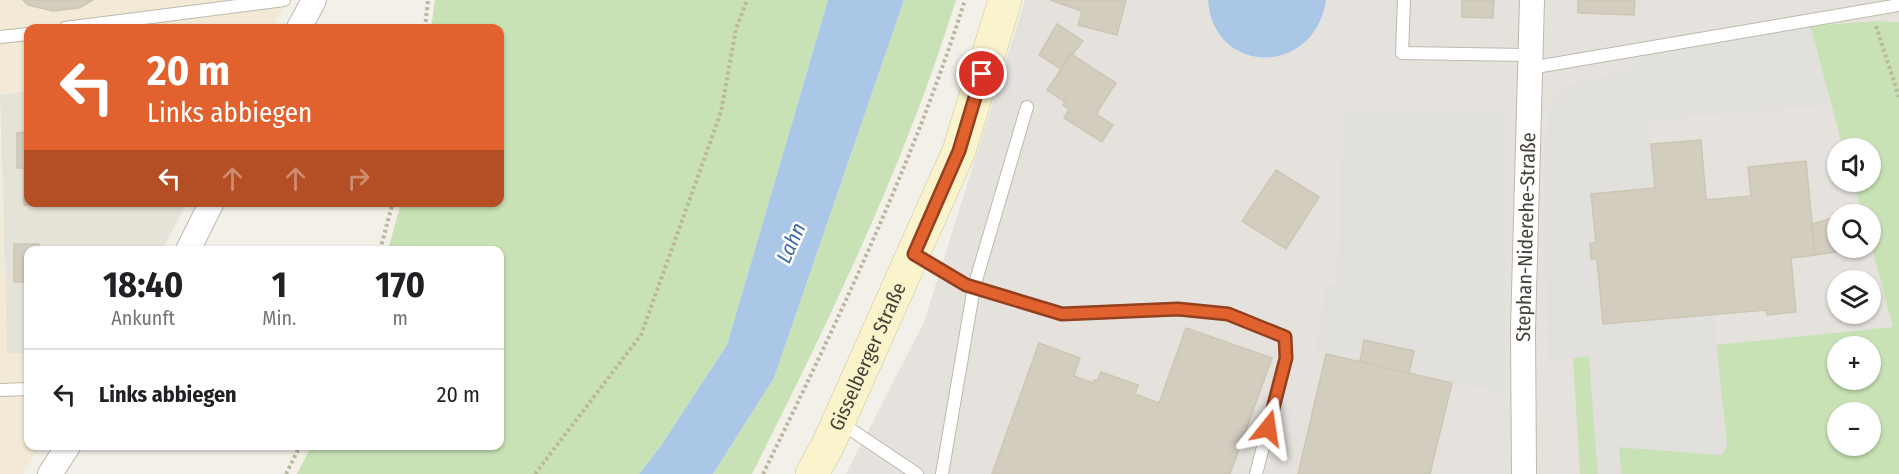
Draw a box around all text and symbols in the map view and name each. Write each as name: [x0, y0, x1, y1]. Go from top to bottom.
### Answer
text: 20 m: [147, 46, 230, 96]
icon: left: [48, 48, 126, 126]
pin: [956, 48, 1007, 99]
icon: arrive: [965, 57, 998, 90]
text: Links abbiegen: [147, 97, 312, 129]
street label: Stephan-Niderehe-Straße: [1511, 132, 1540, 342]
map controls: [1827, 138, 1881, 456]
button: sound: [1827, 138, 1881, 192]
icon: left: [153, 162, 186, 195]
icon: ahead: [216, 162, 249, 195]
icon: ahead: [279, 162, 312, 195]
icon: right: [342, 162, 375, 195]
button: search: [1827, 204, 1881, 258]
water label: Lahn: [771, 219, 811, 267]
text: 18:40: [103, 263, 183, 307]
text: 1: [272, 263, 287, 307]
text: 170: [375, 263, 425, 307]
button: layers: [1827, 270, 1881, 324]
street label: Gisselberger Straße: [824, 279, 911, 434]
text: Ankunft: [111, 306, 175, 330]
text: Min.: [262, 306, 296, 330]
text: m: [392, 306, 408, 330]
button: +: [1827, 336, 1881, 390]
icon: left: [48, 378, 81, 411]
text: Links abbiegen: [99, 381, 237, 408]
text: 20 m: [437, 381, 480, 408]
position arrow: [1236, 396, 1300, 460]
button: −: [1827, 402, 1881, 456]

